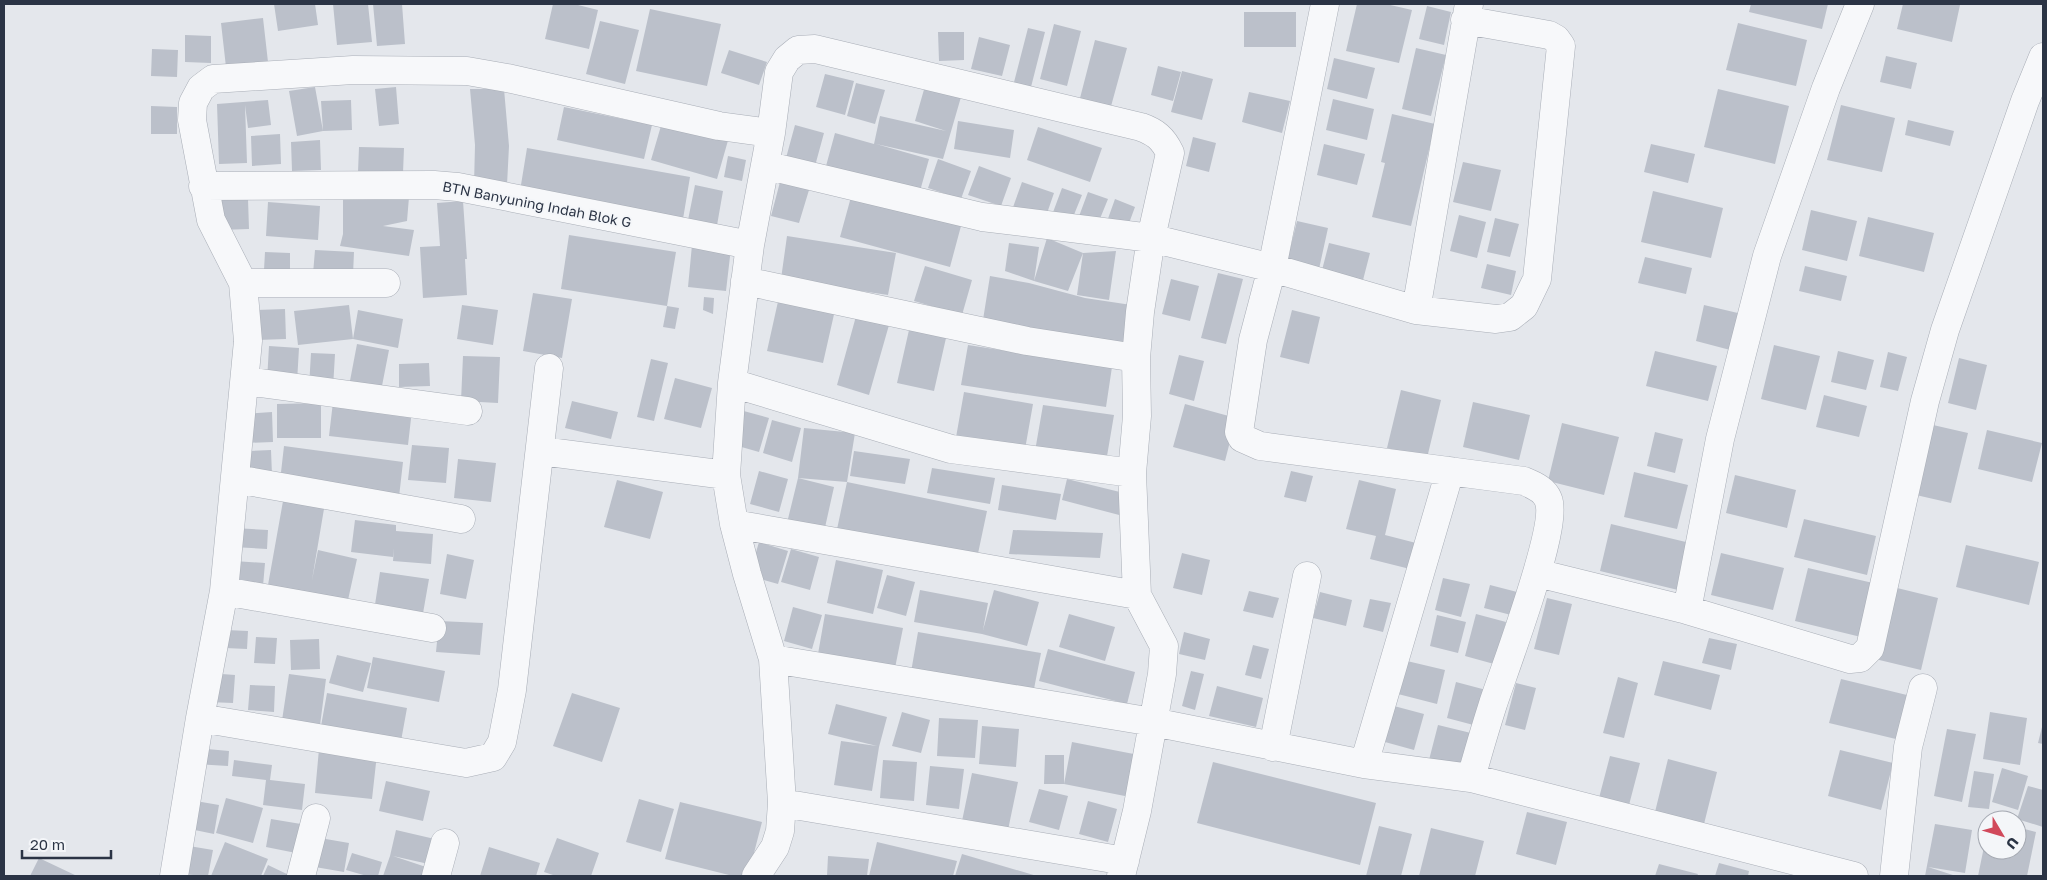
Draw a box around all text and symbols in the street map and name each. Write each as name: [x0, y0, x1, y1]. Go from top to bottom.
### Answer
street label: BTN Banyuning Indah Blok G: [441, 177, 633, 231]
north arrow: [1977, 810, 2027, 860]
scale bar: [22, 828, 111, 860]
text: U: [2003, 834, 2022, 853]
text: 20 m: [30, 835, 65, 853]

